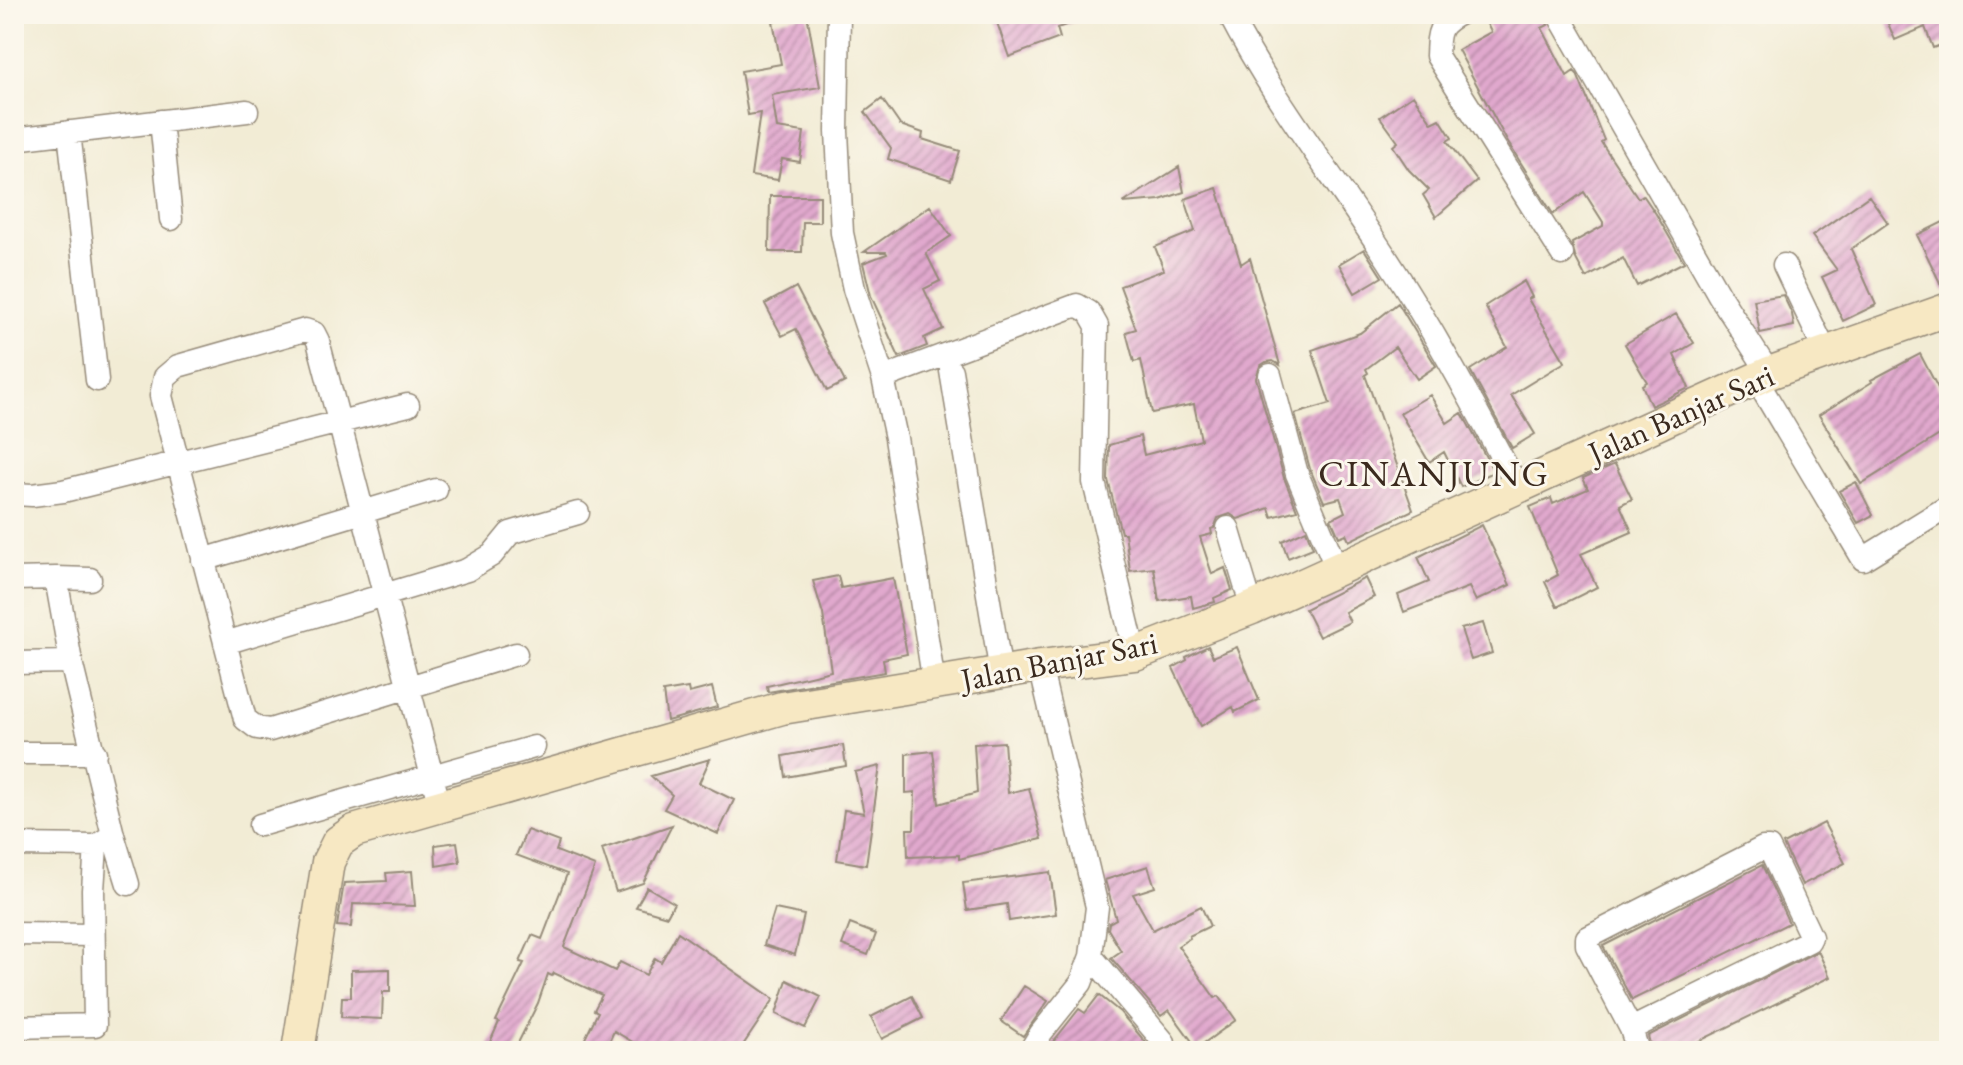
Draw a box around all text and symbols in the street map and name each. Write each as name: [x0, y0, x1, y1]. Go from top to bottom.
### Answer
street label: Jalan Banjar Sari: [1579, 354, 1781, 475]
district label: CINANJUNG: [1318, 450, 1550, 497]
street label: Jalan Banjar Sari: [954, 621, 1161, 701]

